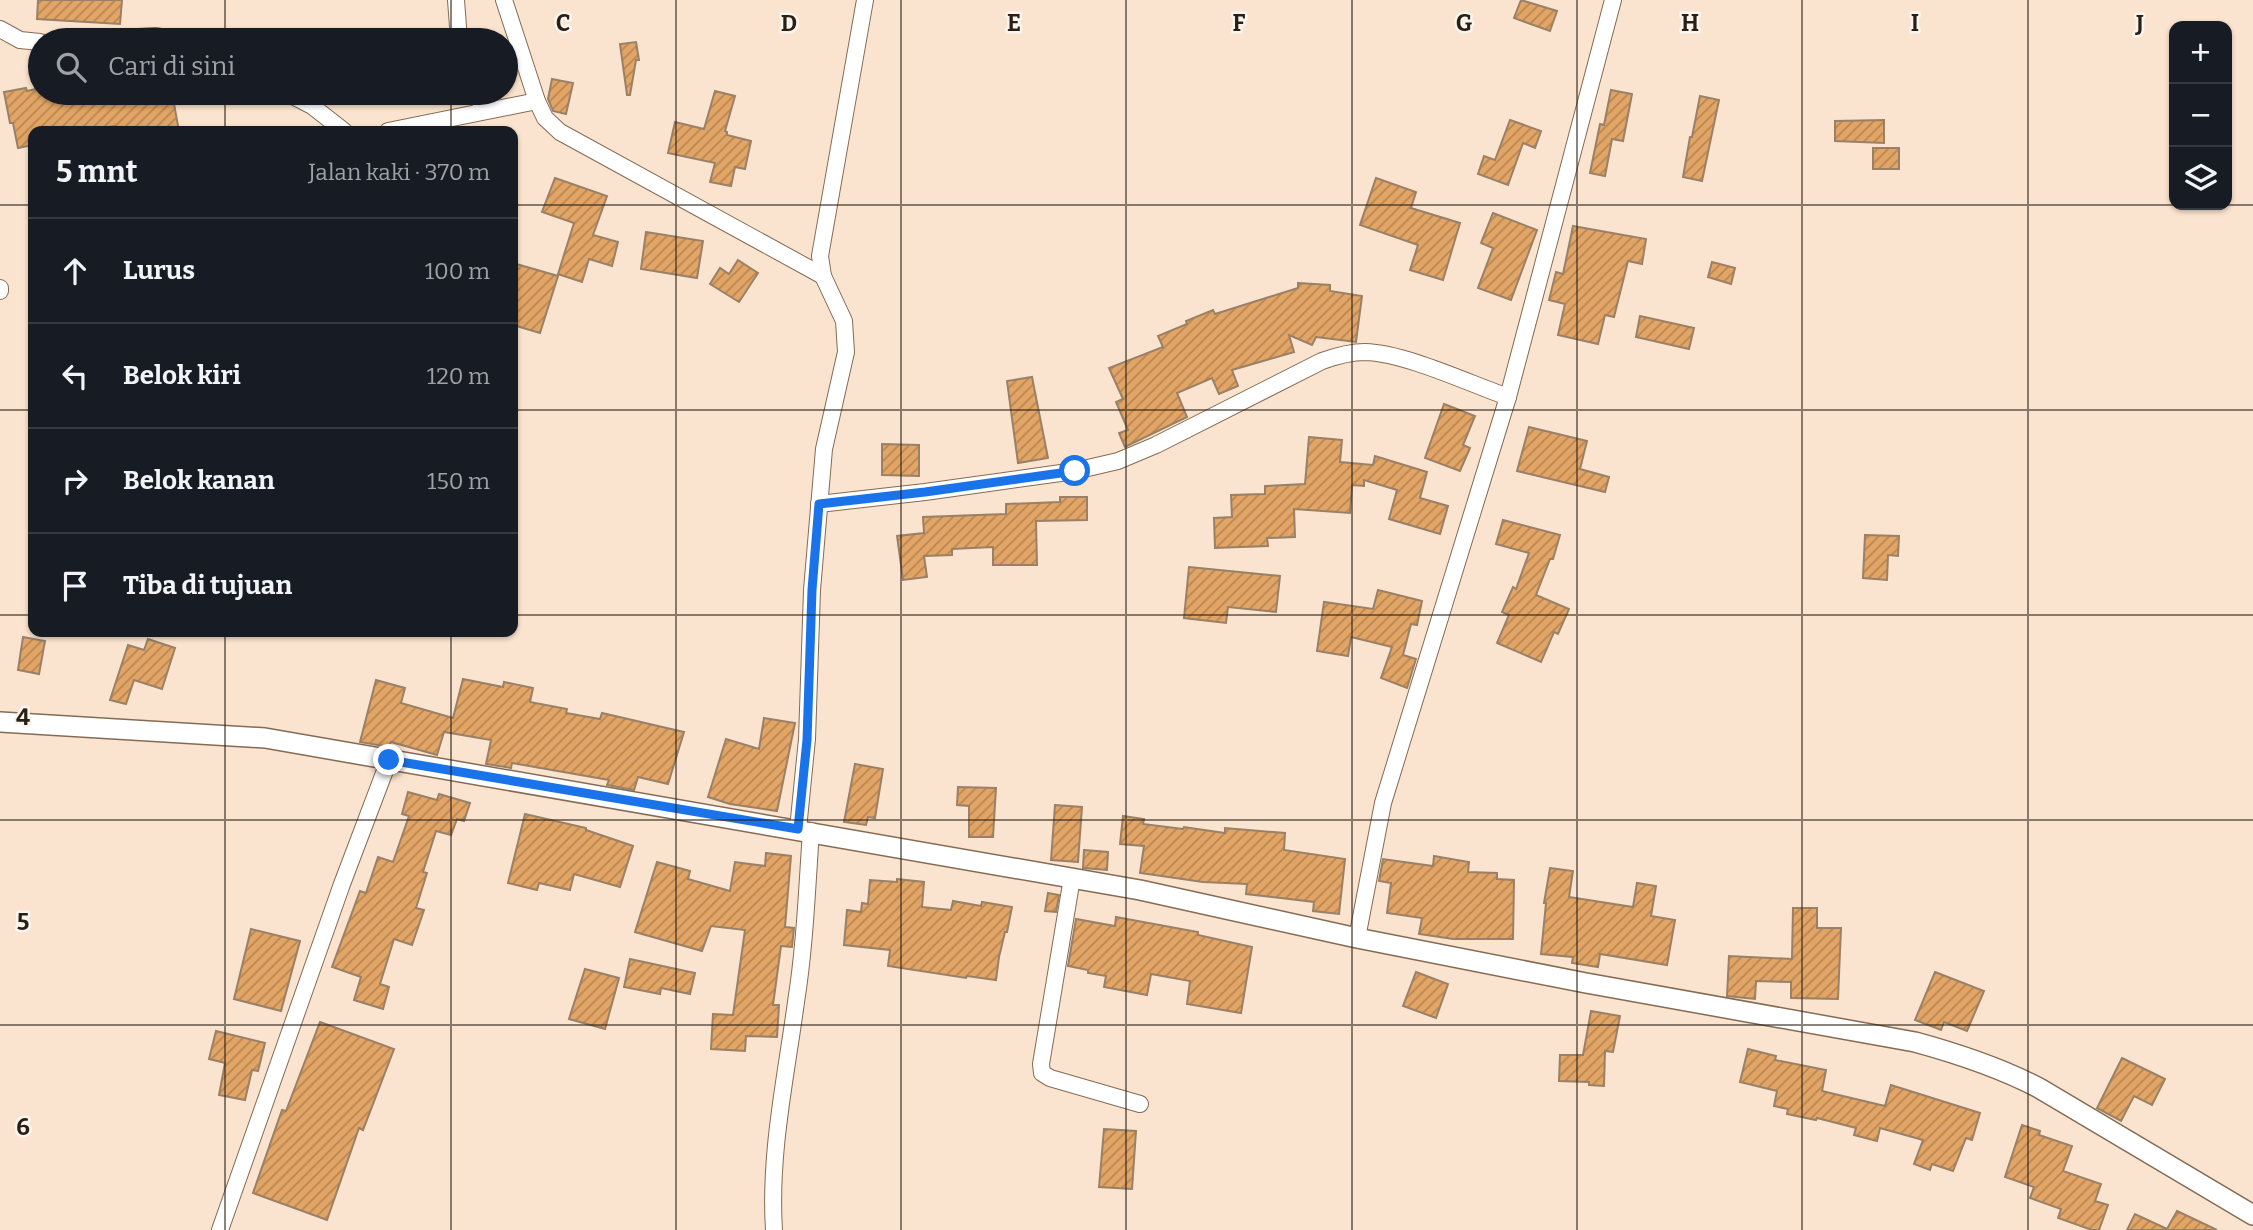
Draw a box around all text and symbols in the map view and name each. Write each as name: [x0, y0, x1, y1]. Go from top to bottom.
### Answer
text: C: [556, 9, 570, 37]
text: D: [781, 9, 797, 37]
text: E: [1007, 9, 1021, 37]
text: F: [1233, 9, 1246, 37]
text: G: [1456, 9, 1473, 37]
text: H: [1681, 9, 1699, 37]
text: I: [1911, 9, 1919, 37]
text: J: [2134, 9, 2144, 37]
map controls: [2169, 21, 2232, 210]
button: +: [2169, 21, 2232, 84]
search box: [28, 28, 518, 105]
icon: search: [52, 48, 90, 86]
text: Cari di sini: [108, 51, 235, 82]
button: −: [2169, 84, 2232, 147]
button: layers: [2169, 147, 2232, 210]
text: 5 mnt: [56, 154, 138, 190]
text: Jalan kaki · 370 m: [308, 158, 490, 186]
icon: ahead: [56, 252, 94, 290]
text: Lurus: [123, 255, 195, 286]
text: 100 m: [425, 257, 490, 285]
icon: left: [56, 357, 94, 395]
text: Belok kiri: [123, 360, 241, 391]
text: 120 m: [427, 362, 490, 390]
route start: [1059, 455, 1090, 486]
icon: right: [56, 462, 94, 500]
text: Belok kanan: [123, 465, 275, 496]
text: 150 m: [427, 467, 490, 495]
icon: arrive: [56, 567, 94, 605]
text: Tiba di tujuan: [123, 570, 292, 601]
text: 4: [16, 703, 30, 731]
route end: [373, 744, 404, 775]
text: 5: [17, 908, 29, 936]
text: 6: [16, 1113, 30, 1141]

